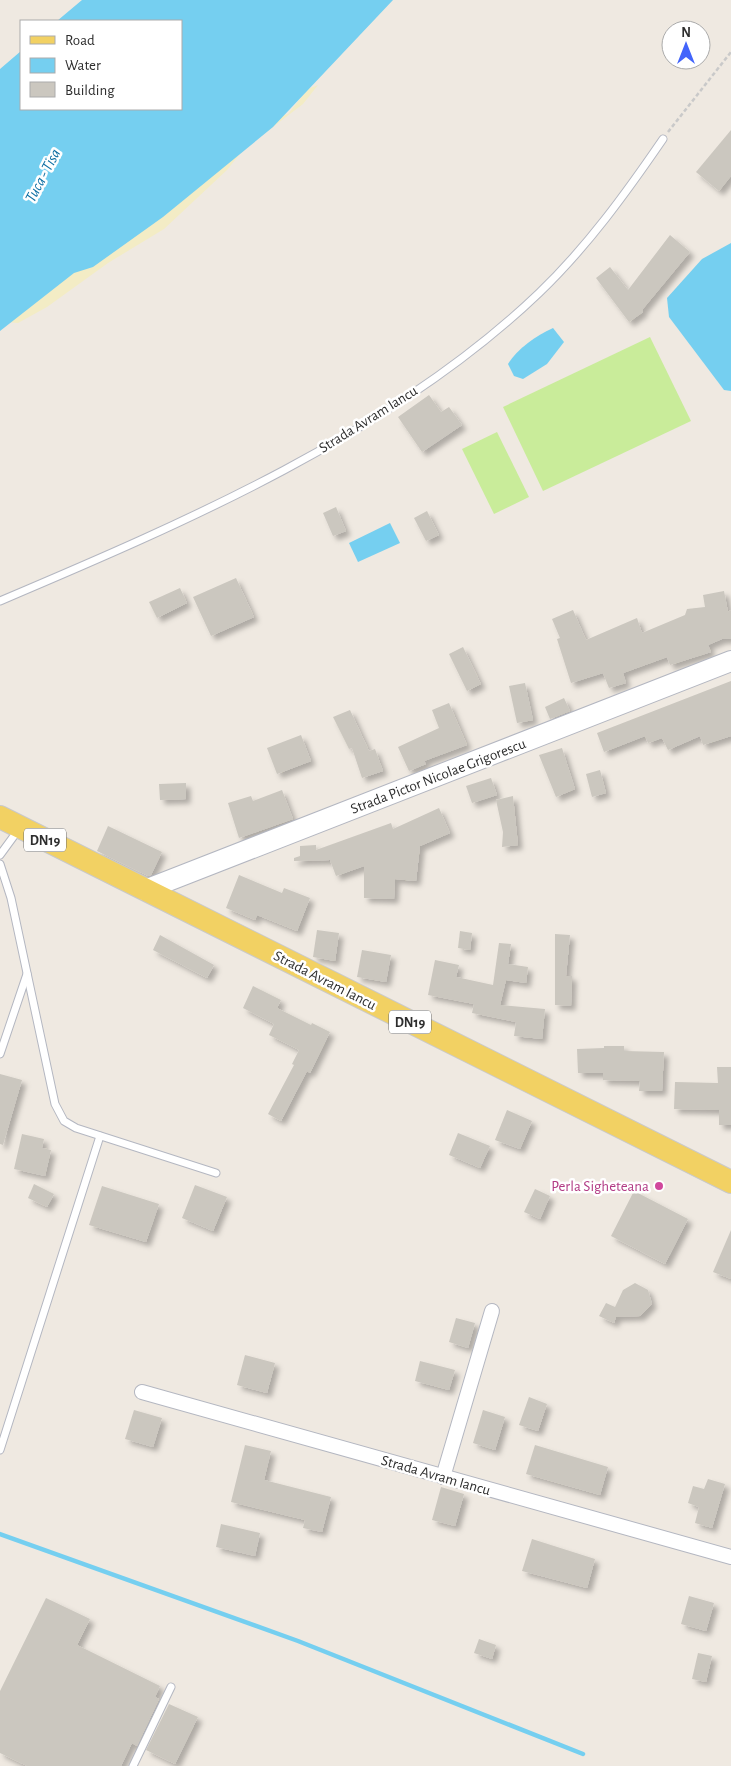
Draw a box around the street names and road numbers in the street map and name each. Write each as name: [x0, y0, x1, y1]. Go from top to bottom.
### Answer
street label: Strada Avram Iancu: [316, 383, 420, 456]
street label: Strada Pictor Nicolae Grigorescu: [348, 736, 528, 817]
road number: DN19: [24, 828, 66, 852]
street label: Strada Avram Iancu: [271, 948, 379, 1013]
road number: DN19: [389, 1010, 431, 1034]
street label: Strada Avram Iancu: [379, 1453, 493, 1498]

